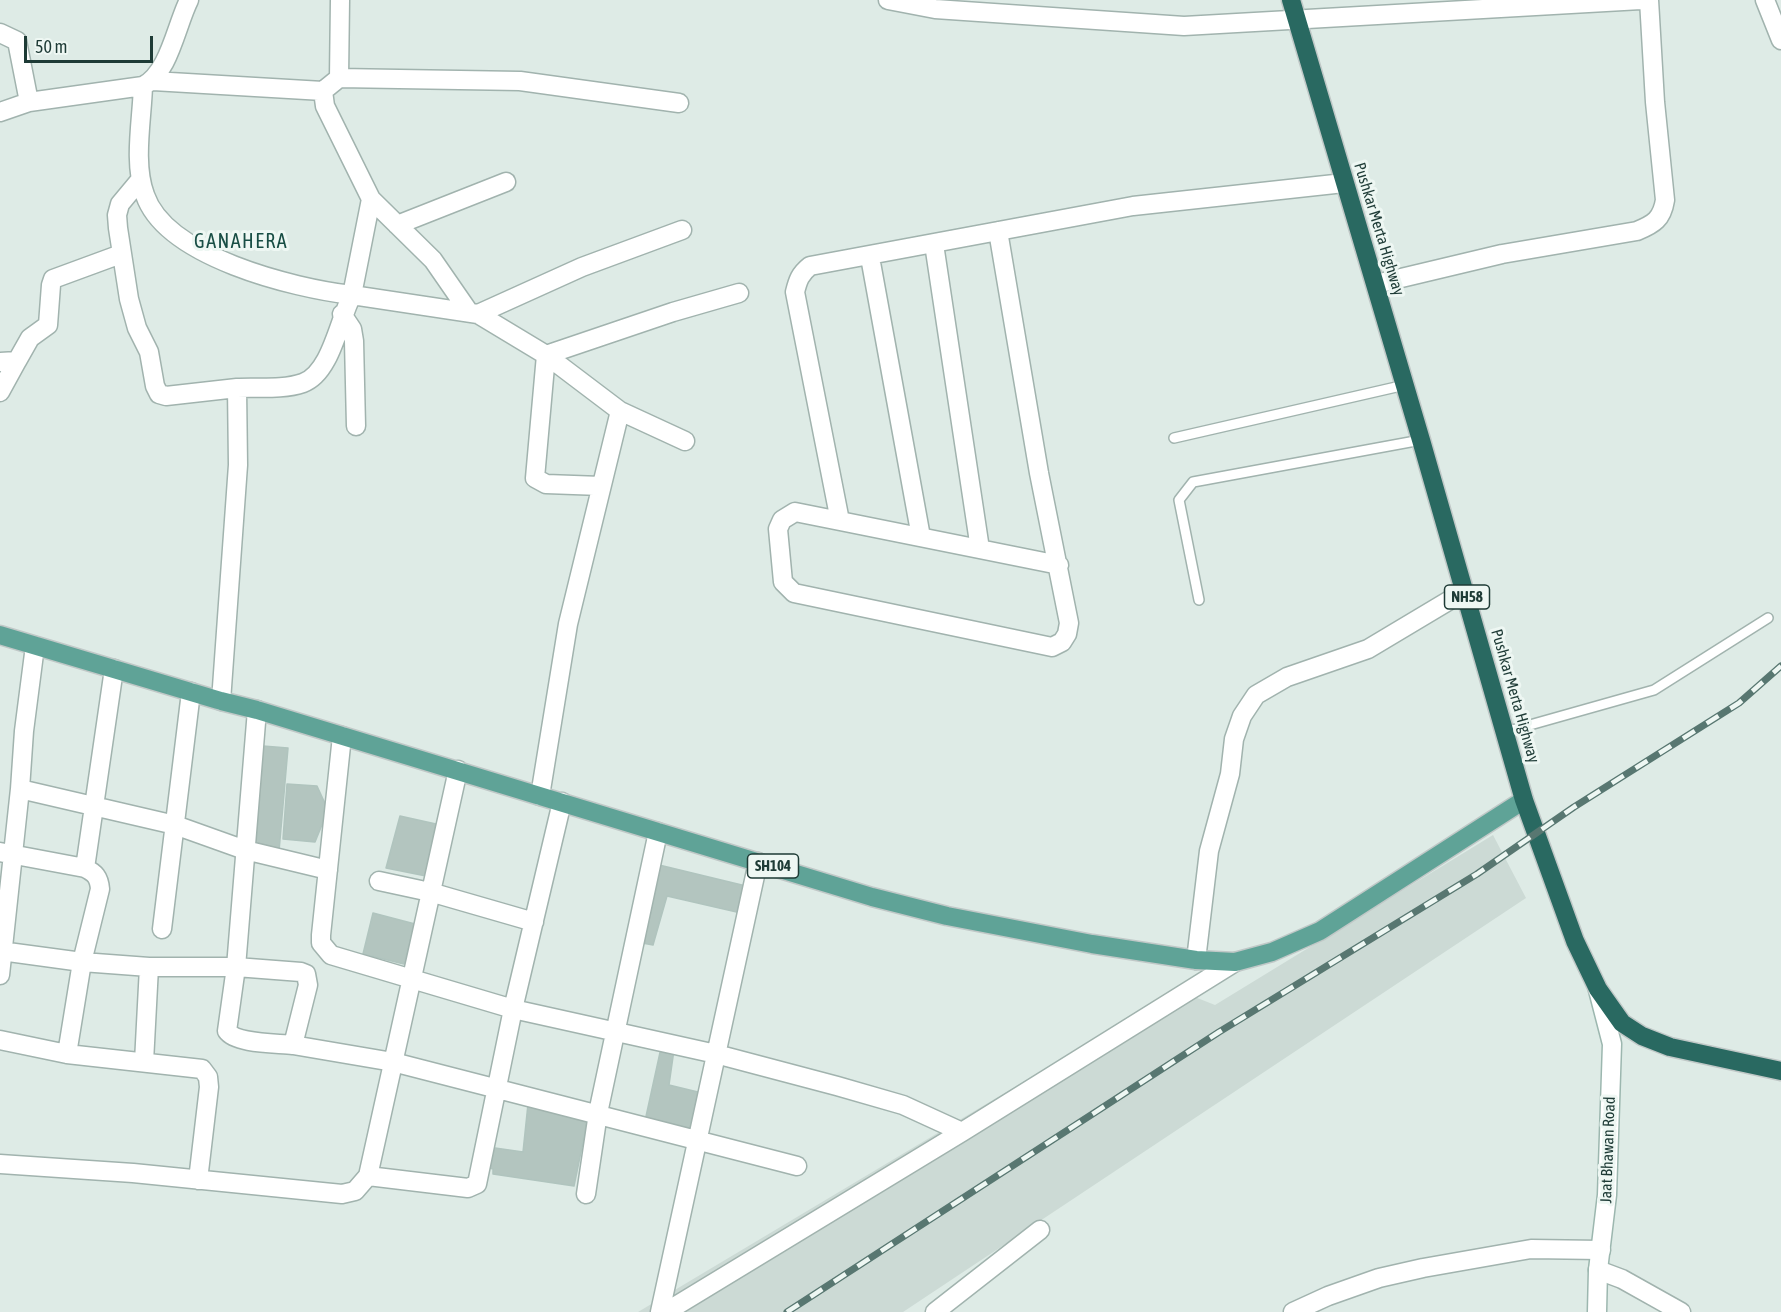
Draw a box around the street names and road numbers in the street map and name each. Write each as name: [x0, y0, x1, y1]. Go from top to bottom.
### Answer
street label: Pushkar Merta Highway: [1350, 160, 1408, 298]
road number: NH58: [1444, 585, 1490, 609]
street label: Pushkar Merta Highway: [1487, 627, 1543, 765]
road number: SH104: [748, 854, 798, 878]
street label: Jaat Bhawan Road: [1597, 1096, 1619, 1204]

